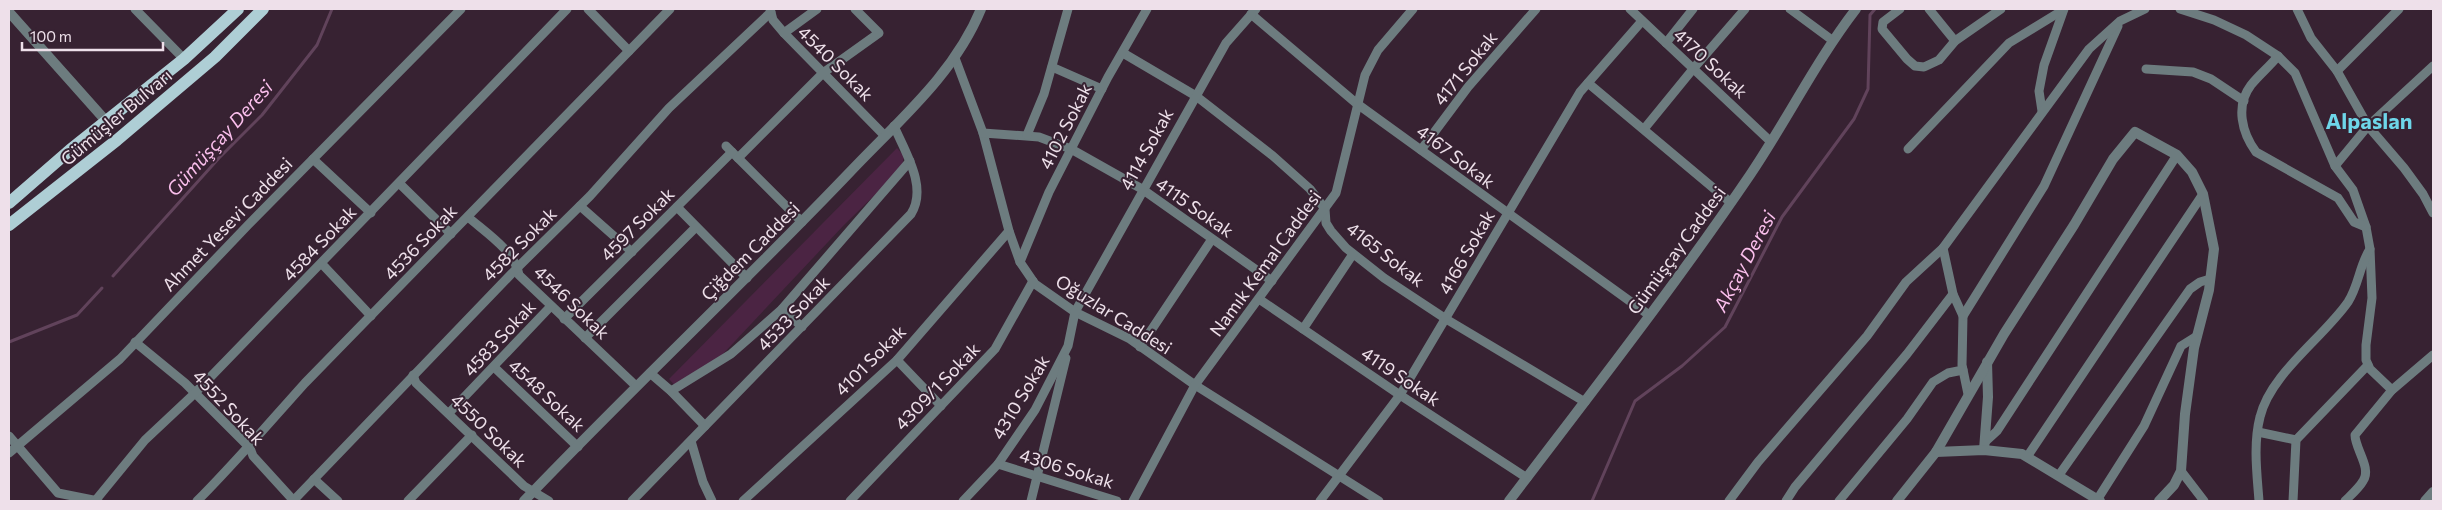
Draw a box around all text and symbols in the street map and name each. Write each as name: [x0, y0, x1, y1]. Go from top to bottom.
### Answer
scale bar: [22, 20, 164, 52]
street label: 4540 Sokak: [794, 21, 878, 105]
street label: 4170 Sokak: [1670, 23, 1753, 103]
street label: 4171 Sokak: [1428, 26, 1502, 109]
text: 100 m: [30, 27, 72, 45]
street label: Gümüşler Bulvarı: [56, 64, 176, 170]
water label: Gümüşçay Deresi: [161, 75, 278, 201]
street label: 4102 Sokak: [1034, 79, 1096, 173]
street label: 4114 Sokak: [1115, 104, 1178, 194]
district label: Alpaslan: [2326, 107, 2413, 134]
street label: 4167 Sokak: [1413, 120, 1500, 193]
street label: Ahmet Yesevi Caddesi: [157, 152, 297, 296]
street label: 4115 Sokak: [1152, 172, 1238, 242]
street label: 4597 Sokak: [596, 182, 679, 265]
street label: Gümüşçay Caddesi: [1622, 182, 1730, 318]
street label: Namık Kemal Caddesi: [1205, 186, 1325, 340]
street label: Çiğdem Caddesi: [696, 197, 804, 305]
street label: 4584 Sokak: [278, 200, 361, 285]
street label: 4536 Sokak: [379, 200, 461, 284]
street label: 4582 Sokak: [477, 202, 561, 286]
street label: 4166 Sokak: [1433, 206, 1499, 298]
water label: Akçay Deresi: [1708, 206, 1781, 316]
street label: 4165 Sokak: [1343, 217, 1430, 291]
street label: 4546 Sokak: [530, 261, 615, 344]
street label: Oğuzlar Caddesi: [1052, 269, 1176, 359]
street label: 4533 Sokak: [752, 271, 834, 355]
street label: 4583 Sokak: [458, 295, 540, 381]
street label: 4101 Sokak: [830, 320, 910, 400]
street label: 4309/1 Sokak: [890, 338, 984, 434]
street label: 4119 Sokak: [1357, 342, 1445, 410]
street label: 4310 Sokak: [986, 351, 1054, 443]
street label: 4548 Sokak: [504, 354, 590, 436]
street label: 4552 Sokak: [189, 365, 270, 449]
street label: 4550 Sokak: [446, 388, 532, 472]
street label: 4306 Sokak: [1017, 443, 1117, 493]

